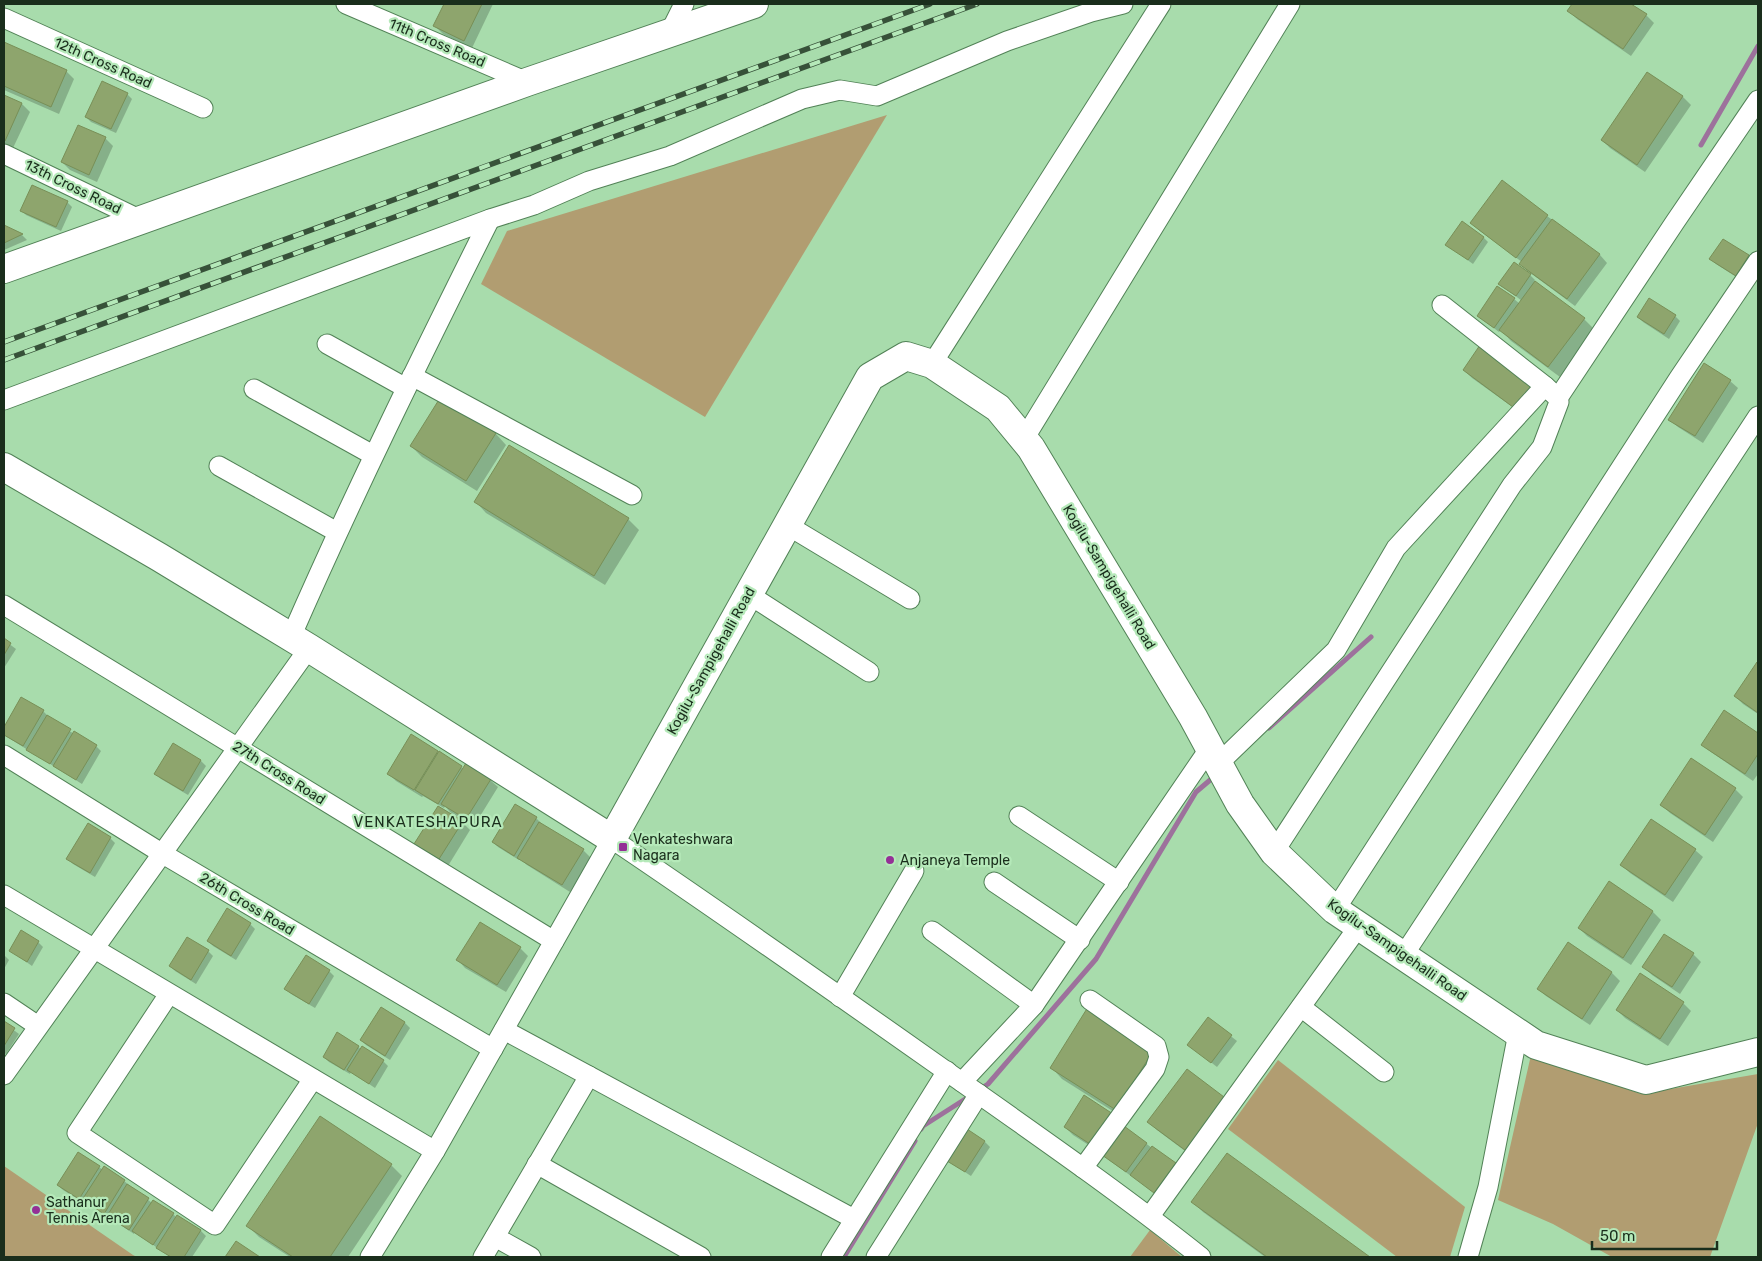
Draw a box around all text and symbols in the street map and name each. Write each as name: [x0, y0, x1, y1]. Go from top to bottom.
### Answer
street label: 11th Cross Road: [386, 15, 488, 71]
street label: 12th Cross Road: [52, 34, 154, 92]
street label: 13th Cross Road: [22, 156, 124, 218]
street label: Kogilu-Sampigehalli Road: [1059, 501, 1159, 653]
street label: Kogilu-Sampigehalli Road: [663, 584, 759, 738]
street label: 27th Cross Road: [229, 738, 329, 808]
district label: VENKATESHAPURA: [353, 813, 503, 831]
place label: Venkateshwara Nagara: [633, 831, 733, 864]
marker: Venkateshwara Nagara: [617, 841, 629, 853]
place label: Anjaneya Temple: [900, 852, 1010, 869]
marker: Anjaneya Temple: [884, 854, 896, 866]
street label: 26th Cross Road: [197, 869, 297, 939]
street label: Kogilu-Sampigehalli Road: [1324, 895, 1470, 1005]
place label: Sathanur Tennis Arena: [46, 1194, 130, 1227]
marker: Sathanur Tennis Arena: [30, 1204, 42, 1216]
scale bar: [1592, 1218, 1717, 1250]
text: 50 m: [1600, 1227, 1635, 1245]

